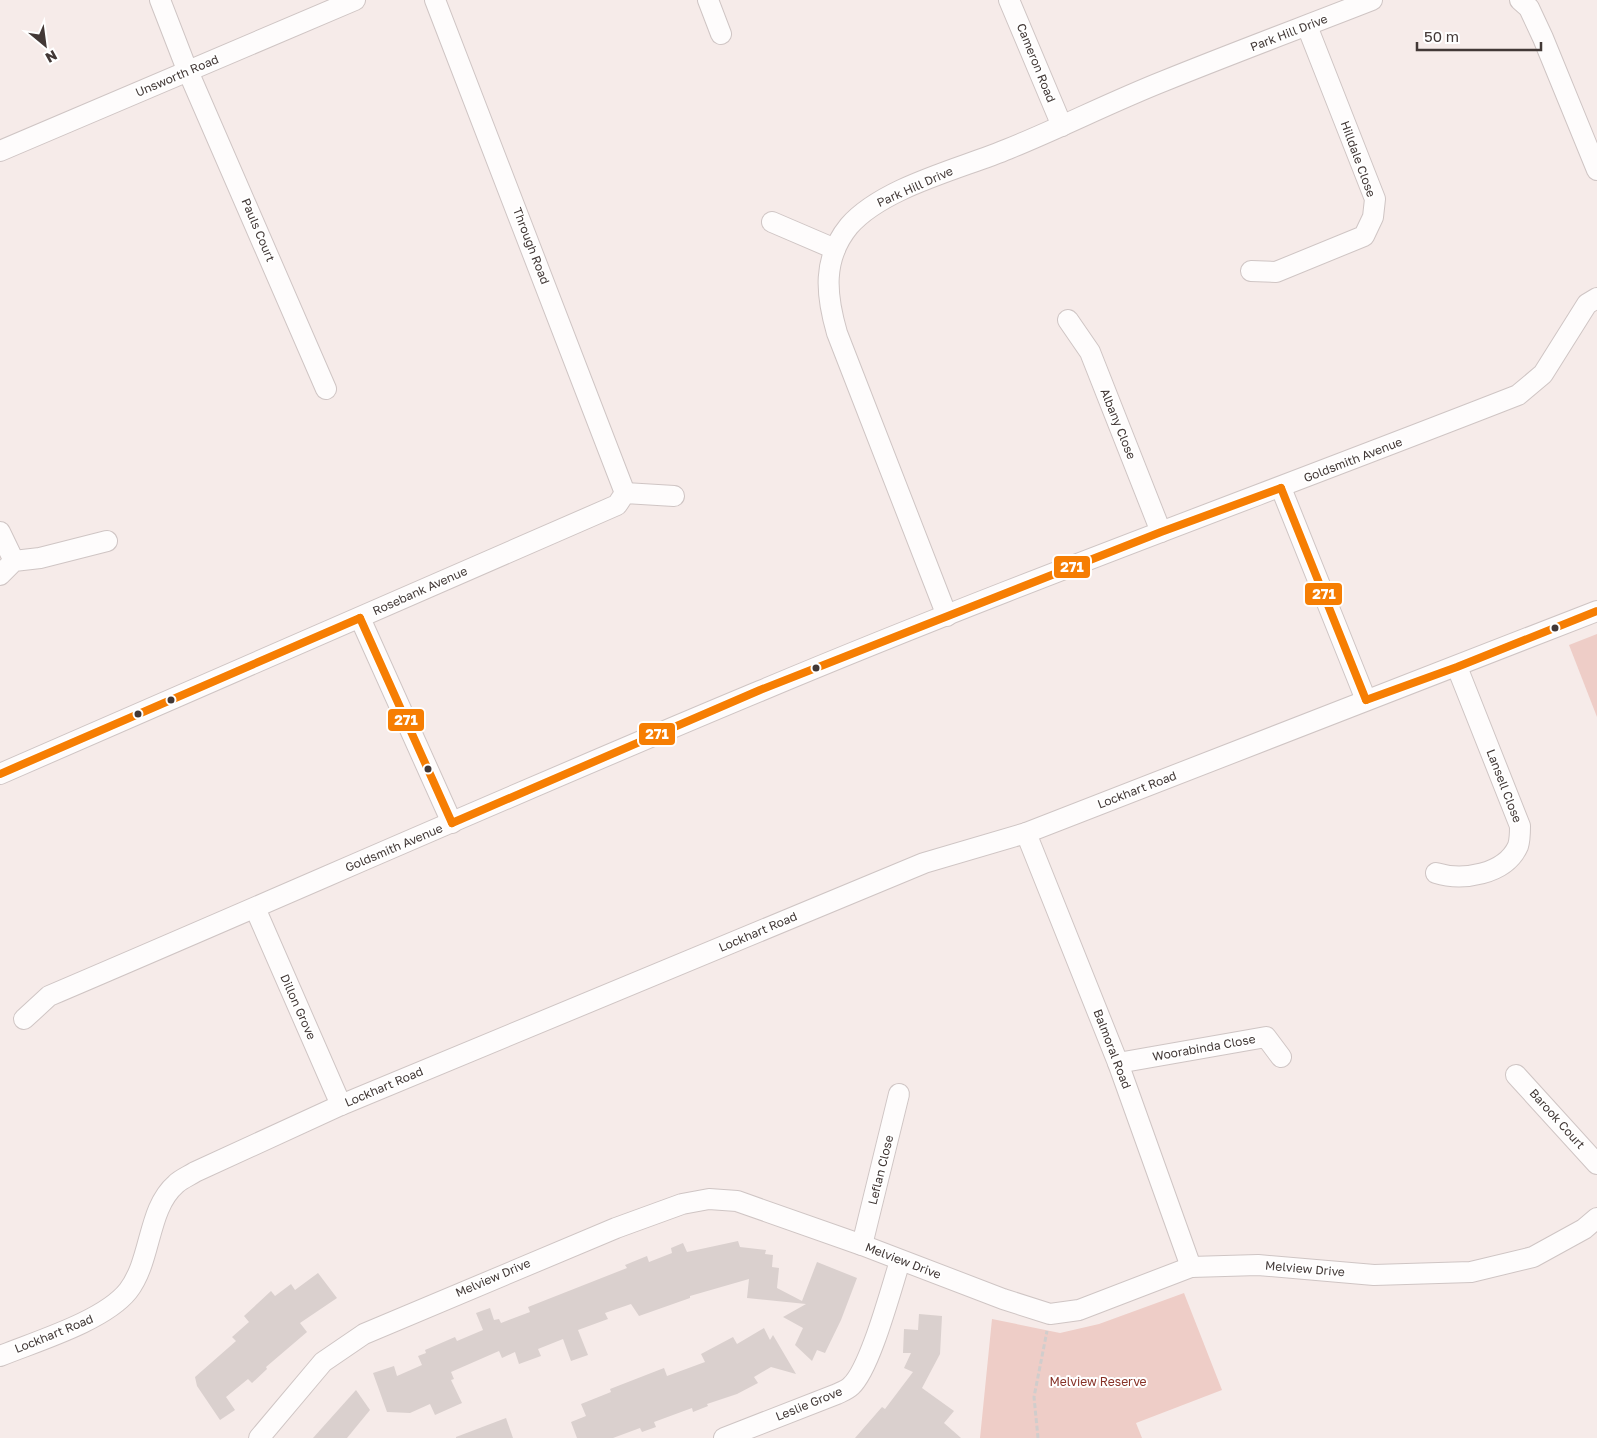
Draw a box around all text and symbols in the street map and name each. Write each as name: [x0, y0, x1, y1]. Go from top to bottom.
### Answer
street label: Park Hill Drive: [1248, 11, 1330, 54]
north arrow: [20, 20, 70, 70]
scale bar: [1417, 20, 1541, 52]
street label: Cameron Road: [1014, 21, 1059, 105]
text: 50 m: [1424, 27, 1459, 45]
text: N: [43, 47, 60, 67]
street label: Unsworth Road: [133, 51, 221, 100]
street label: Hilldale Close: [1338, 119, 1379, 199]
street label: Park Hill Drive: [874, 163, 955, 210]
street label: Pauls Court: [238, 196, 279, 264]
street label: Through Road: [510, 205, 553, 286]
street label: Albany Close: [1097, 386, 1139, 461]
street label: Goldsmith Avenue: [1301, 434, 1404, 485]
line badge: 271: [1053, 555, 1091, 579]
text: 271: [1060, 558, 1084, 575]
street label: Rosebank Avenue: [370, 563, 470, 618]
line badge: 271: [1304, 582, 1343, 606]
text: 271: [1312, 585, 1336, 602]
unlabelled marker: [1550, 623, 1560, 633]
unlabelled marker: [811, 663, 821, 673]
unlabelled marker: [166, 695, 176, 705]
line badge: 271: [387, 708, 425, 732]
unlabelled marker: [133, 709, 143, 719]
text: 271: [394, 711, 418, 728]
line badge: 271: [638, 722, 676, 746]
text: 271: [645, 725, 669, 742]
street label: Lansell Close: [1484, 747, 1525, 825]
unlabelled marker: [423, 764, 433, 774]
street label: Lockhart Road: [1095, 768, 1179, 812]
street label: Goldsmith Avenue: [343, 820, 445, 875]
street label: Lockhart Road: [716, 908, 799, 955]
street label: Dillon Grove: [277, 972, 320, 1042]
street label: Balmoral Road: [1090, 1007, 1135, 1091]
street label: Woorabinda Close: [1151, 1031, 1257, 1064]
street label: Lockhart Road: [342, 1063, 425, 1110]
street label: Barook Court: [1526, 1085, 1588, 1152]
street label: Leflan Close: [865, 1133, 896, 1206]
street label: Melview Drive: [863, 1239, 943, 1282]
street label: Melview Drive: [453, 1255, 533, 1300]
street label: Melview Drive: [1264, 1258, 1346, 1279]
street label: Lockhart Road: [12, 1311, 95, 1356]
park label: Melview Reserve: [1049, 1374, 1147, 1389]
street label: Leslie Grove: [773, 1383, 844, 1424]

